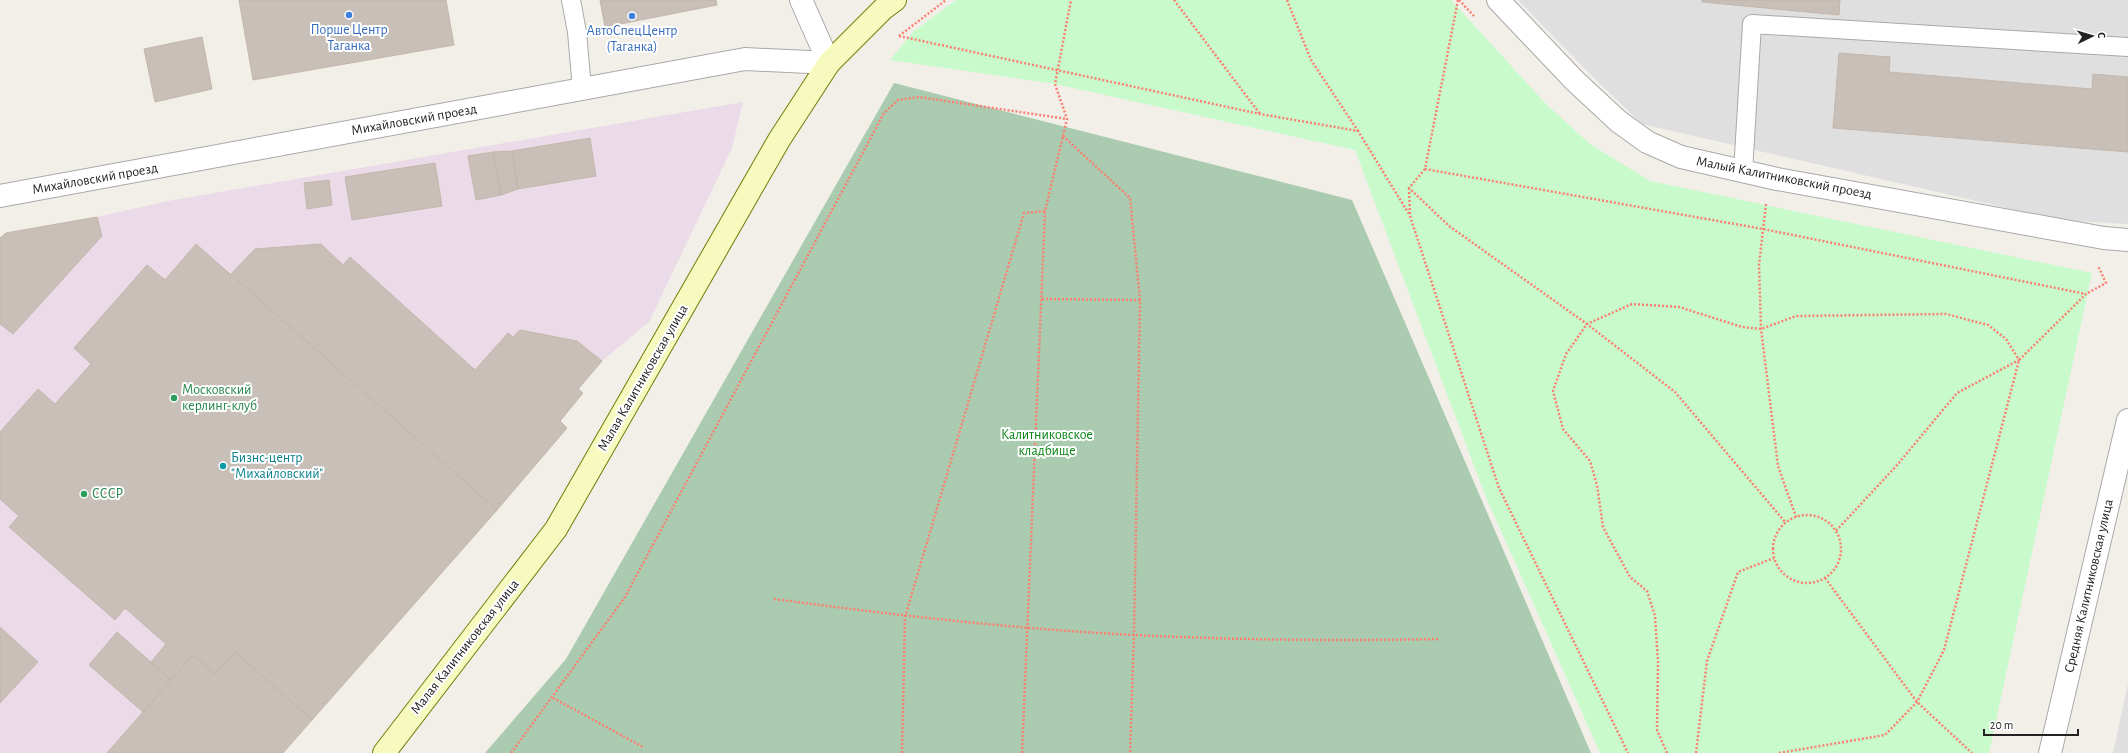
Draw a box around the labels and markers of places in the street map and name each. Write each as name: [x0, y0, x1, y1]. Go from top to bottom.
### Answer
marker: Порше Центр Таганка: [344, 10, 354, 20]
marker: АвтоСпецЦентр (Таганка): [627, 11, 637, 21]
place label: Порше Центр Таганка: [310, 23, 388, 53]
place label: АвтоСпецЦентр (Таганка): [587, 24, 677, 54]
place label: Московский керлинг-клуб: [182, 383, 257, 413]
marker: Московский керлинг-клуб: [169, 393, 179, 403]
place label: Бизнс-центр "Михайловский": [231, 451, 323, 481]
marker: Бизнс-центр "Михайловский": [218, 461, 228, 471]
place label: СССР: [92, 487, 123, 501]
marker: СССР: [79, 489, 89, 499]

